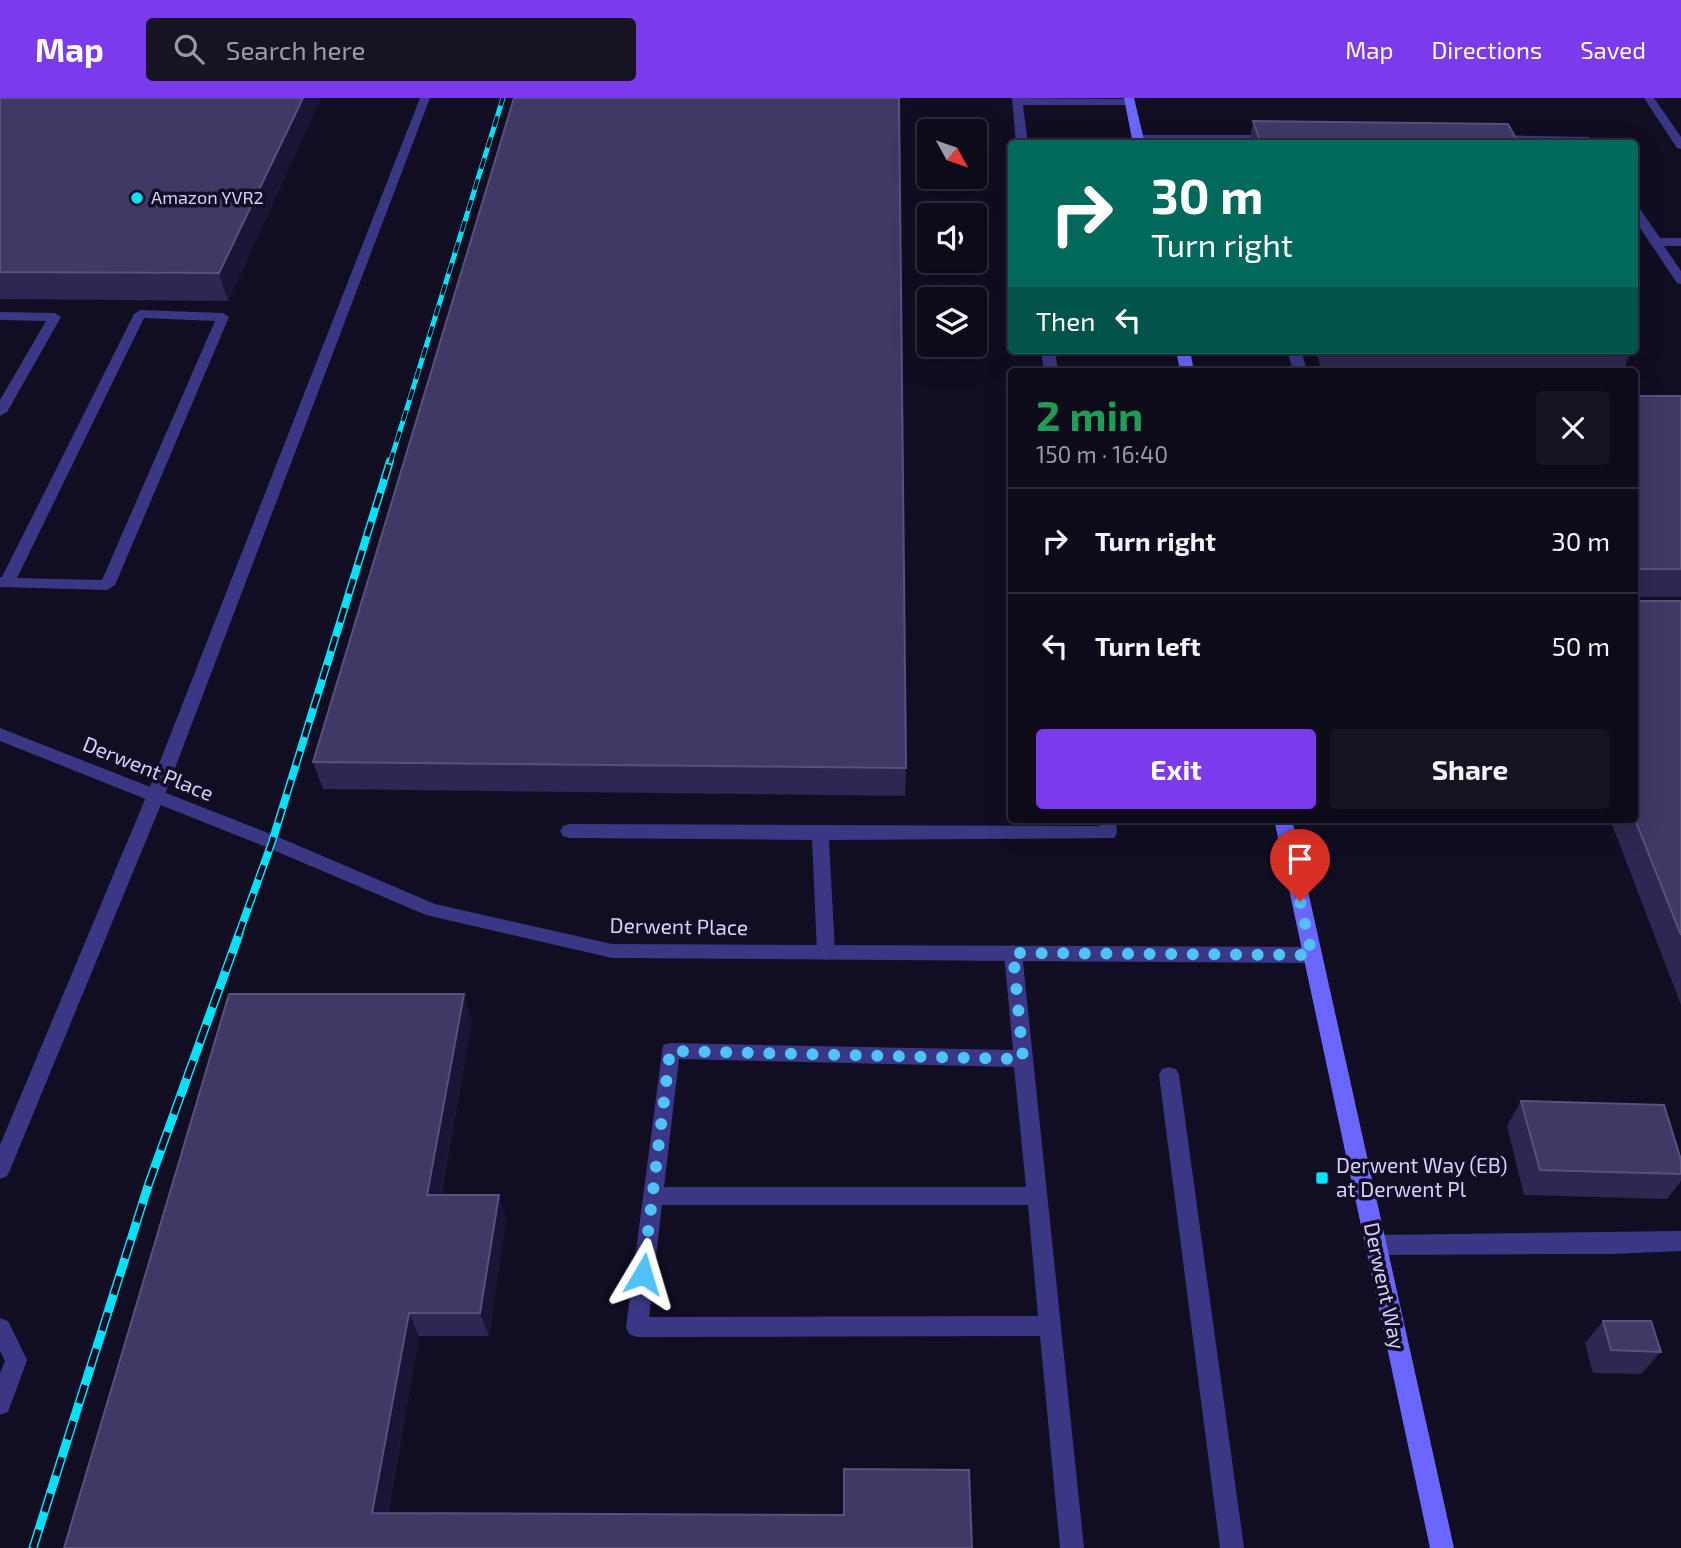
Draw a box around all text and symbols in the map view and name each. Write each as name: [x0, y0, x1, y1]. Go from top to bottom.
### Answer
search box: [146, 18, 636, 81]
text: Map: [35, 29, 104, 69]
icon: search: [170, 30, 208, 68]
text: Search here: [226, 34, 365, 65]
text: Map: [1345, 35, 1393, 64]
text: Directions: [1431, 35, 1542, 64]
text: Saved: [1580, 35, 1646, 64]
north arrow: [917, 119, 987, 189]
map controls: [917, 119, 987, 357]
text: 30 m: [1151, 165, 1263, 224]
icon: right: [1036, 168, 1127, 259]
place label: Amazon YVR2: [151, 186, 264, 208]
marker: Amazon YVR2: [129, 190, 145, 206]
button: sound: [917, 203, 987, 273]
text: Turn right: [1151, 225, 1293, 263]
button: layers: [917, 287, 987, 357]
icon: left: [1109, 301, 1147, 339]
text: Then: [1036, 305, 1095, 336]
text: 2 min: [1036, 389, 1143, 439]
button: close: [1536, 391, 1610, 465]
text: 150 m · 16:40: [1036, 440, 1168, 468]
icon: right: [1036, 522, 1074, 560]
text: Turn right: [1095, 525, 1216, 556]
text: 30 m: [1551, 525, 1610, 556]
icon: left: [1036, 627, 1074, 665]
text: Turn left: [1095, 630, 1201, 661]
text: 50 m: [1552, 630, 1610, 661]
button: Exit: [1036, 729, 1316, 809]
button: Share: [1330, 729, 1610, 809]
street label: Derwent Place: [80, 730, 217, 805]
pin: [1270, 829, 1330, 901]
icon: arrive: [1281, 840, 1319, 878]
street label: Derwent Place: [610, 912, 749, 939]
place label: Derwent Way (EB) at Derwent Pl: [1336, 1152, 1507, 1201]
marker: Derwent Way (EB) at Derwent Pl: [1314, 1170, 1330, 1186]
street label: Derwent Way: [1360, 1220, 1411, 1351]
position arrow: [606, 1237, 680, 1311]

